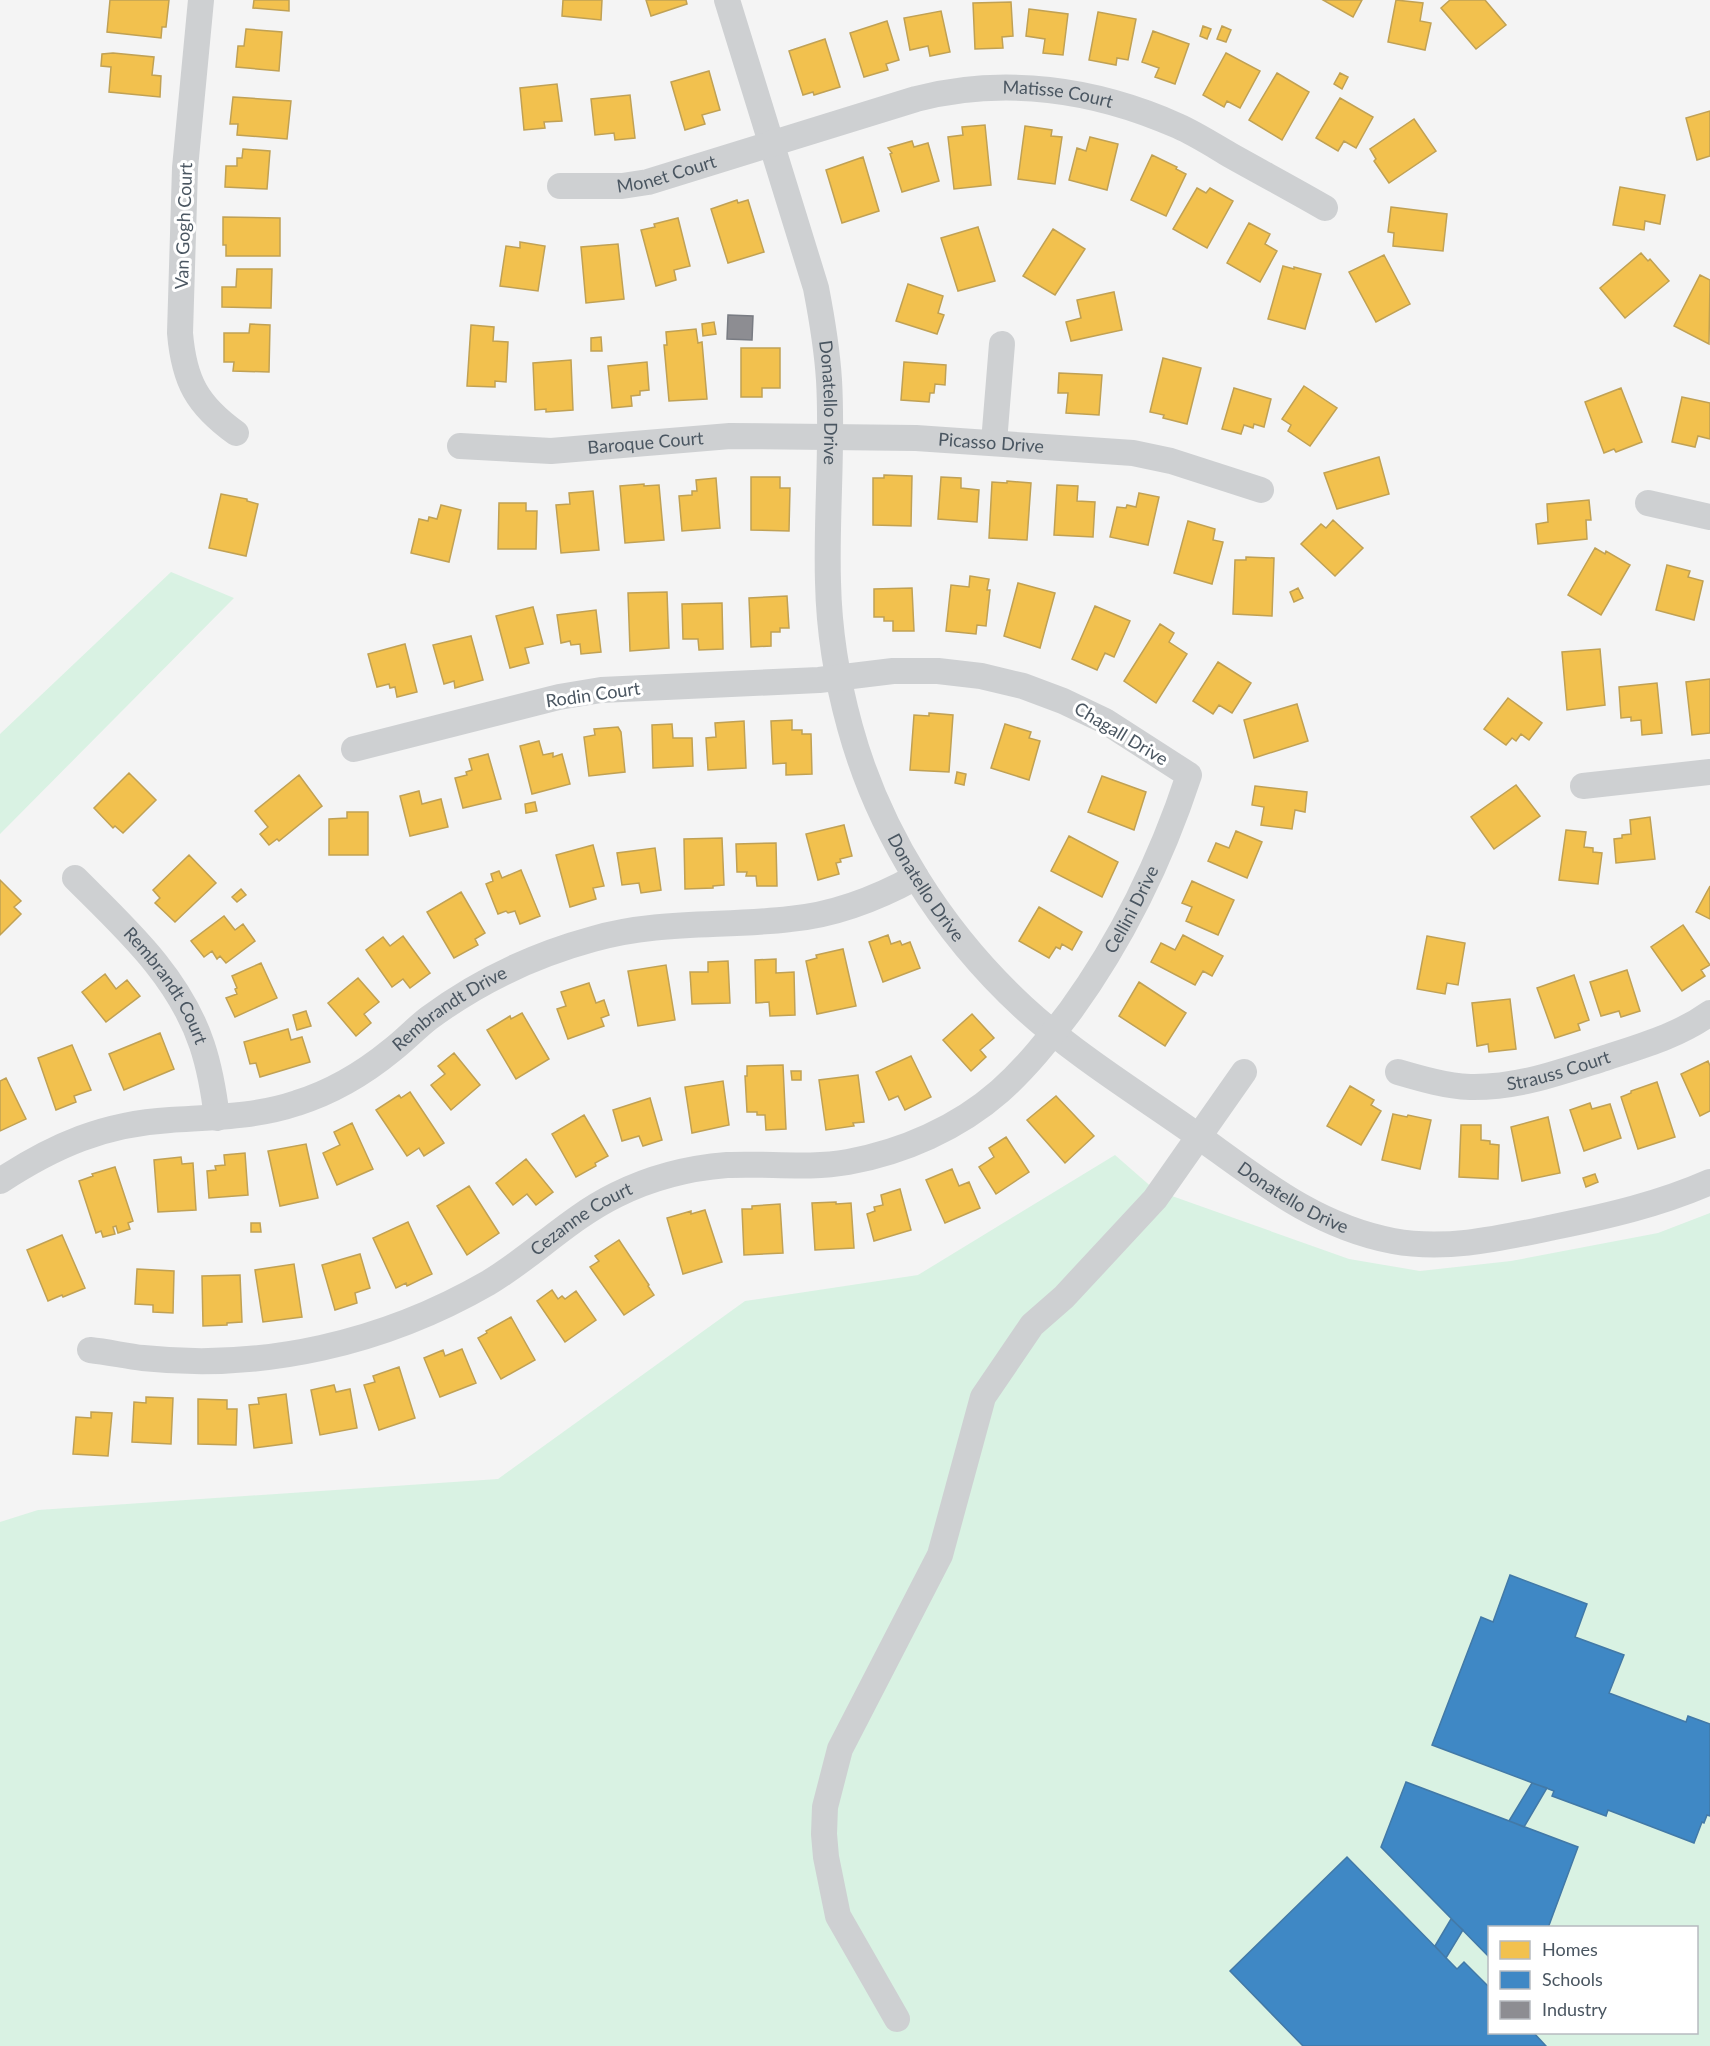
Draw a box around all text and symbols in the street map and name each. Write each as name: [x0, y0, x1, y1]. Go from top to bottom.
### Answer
street label: Matisse Court: [1002, 75, 1116, 112]
street label: Monet Court: [615, 149, 719, 197]
street label: Van Gogh Court: [170, 162, 196, 290]
street label: Donatello Drive: [815, 339, 842, 465]
street label: Baroque Court: [587, 426, 705, 458]
street label: Picasso Drive: [937, 428, 1045, 457]
street label: Rodin Court: [544, 676, 642, 712]
street label: Chagall Drive: [1071, 697, 1172, 770]
street label: Donatello Drive: [883, 829, 970, 946]
street label: Cellini Drive: [1099, 862, 1163, 957]
street label: Rembrandt Court: [120, 922, 213, 1047]
street label: Rembrandt Drive: [387, 961, 510, 1055]
street label: Strauss Court: [1505, 1045, 1613, 1095]
street label: Donatello Drive: [1234, 1156, 1352, 1238]
street label: Cezanne Court: [525, 1177, 636, 1260]
legend: [1488, 1926, 1698, 2034]
text: Homes: [1542, 1938, 1598, 1960]
text: Schools: [1542, 1968, 1603, 1990]
text: Industry: [1542, 1998, 1608, 2020]

